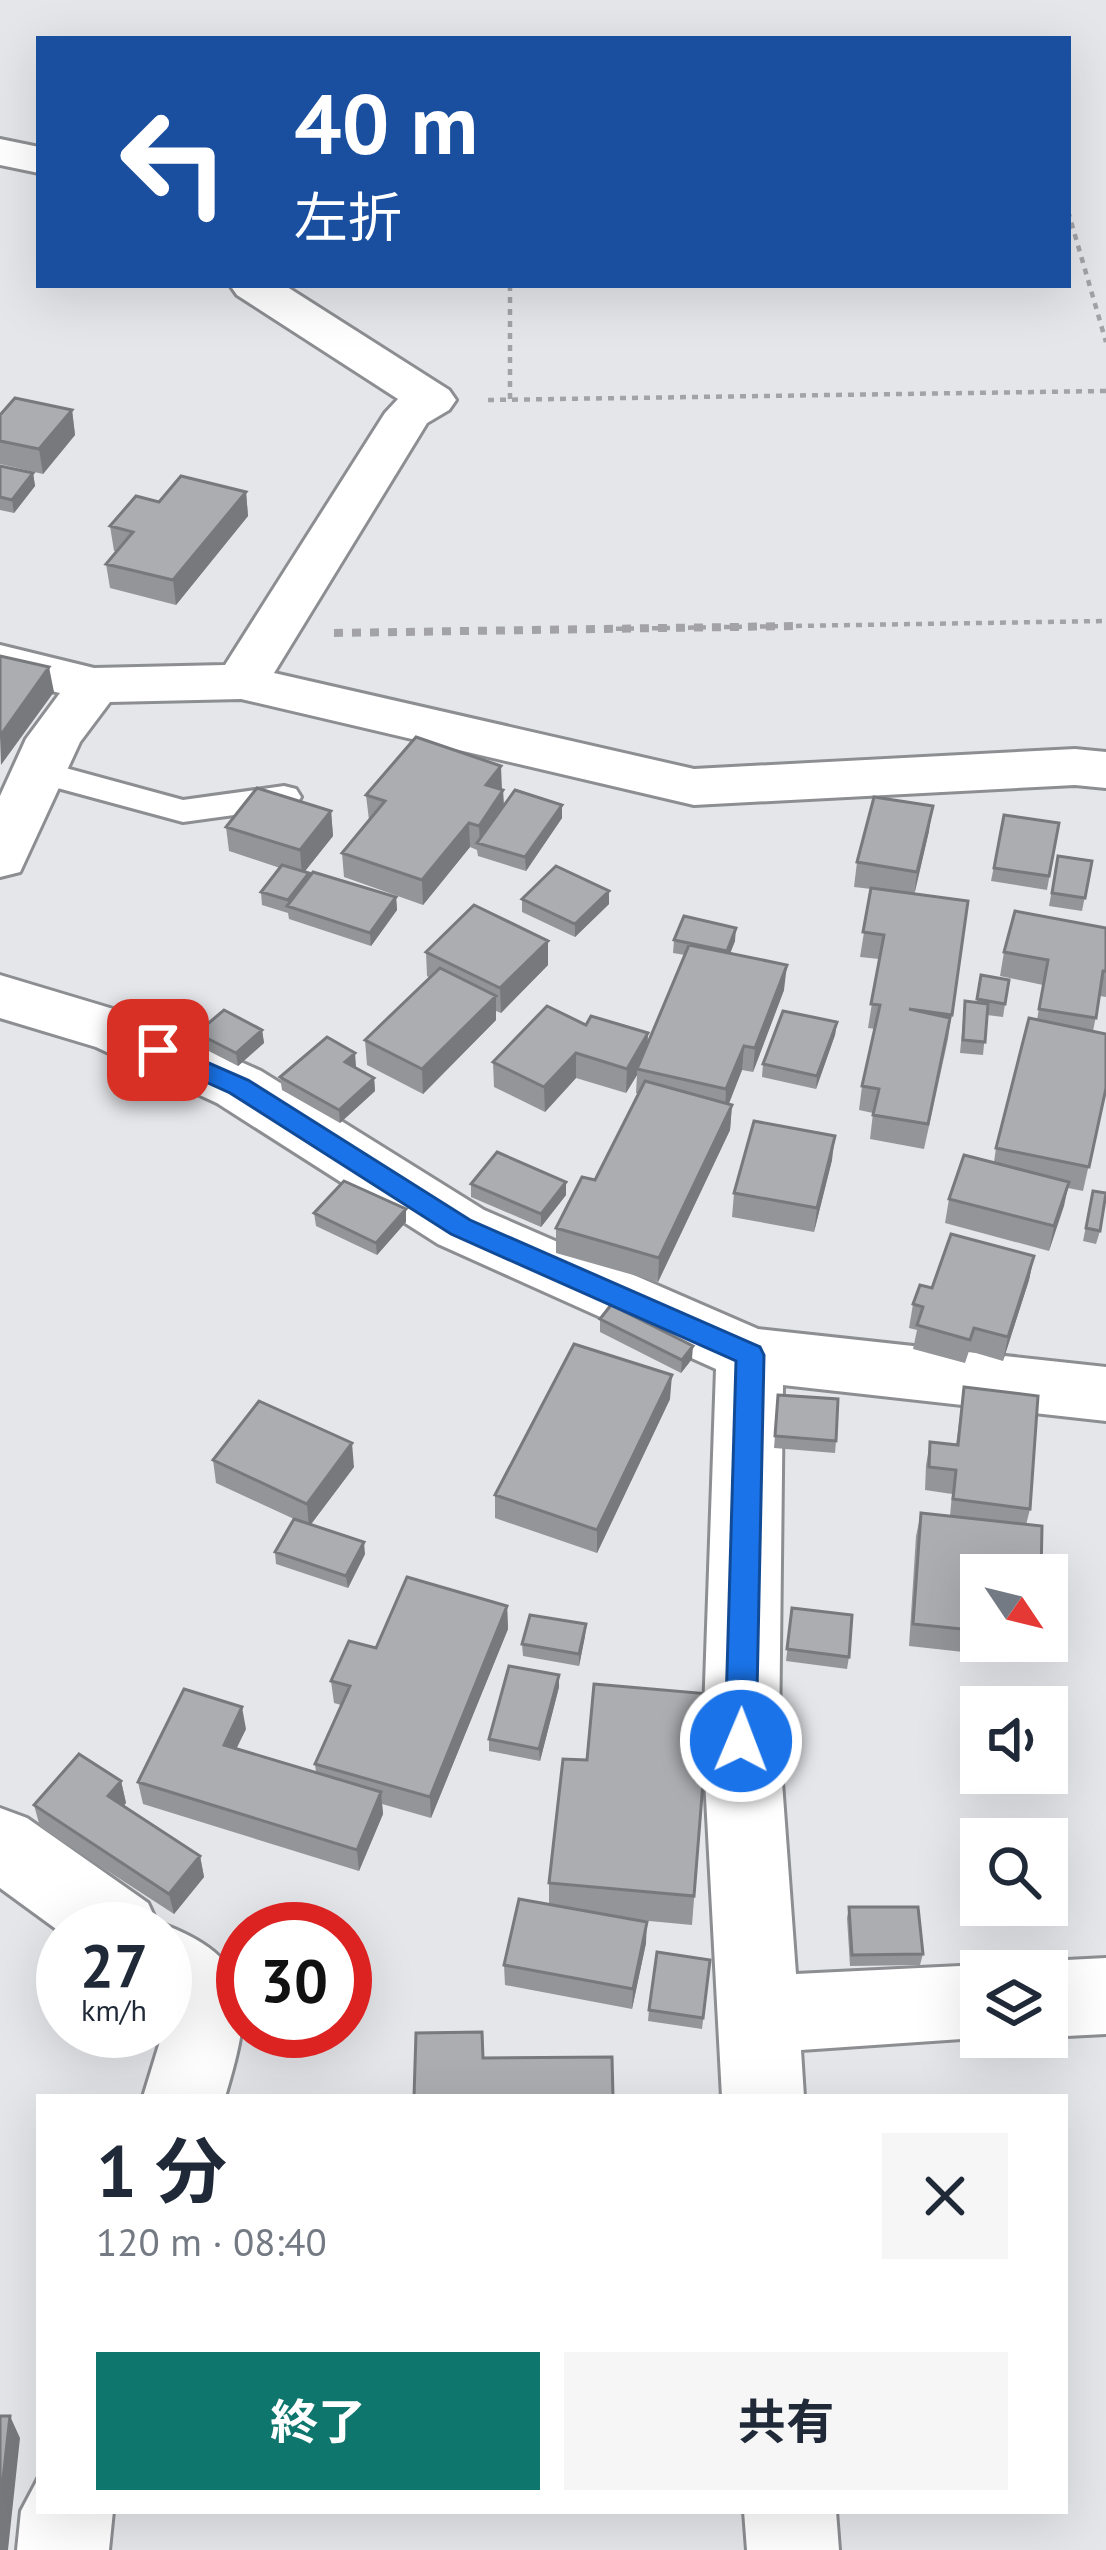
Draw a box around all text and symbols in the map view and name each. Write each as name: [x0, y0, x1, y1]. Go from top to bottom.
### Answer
text: 40 m: [294, 68, 478, 177]
icon: left: [96, 84, 252, 240]
text: 左折: [294, 182, 402, 252]
pin: [107, 999, 209, 1101]
icon: arrive: [125, 1017, 191, 1083]
north arrow: [960, 1554, 1068, 1662]
map controls: [960, 1554, 1068, 2058]
position arrow: [678, 1678, 804, 1804]
button: sound: [960, 1686, 1068, 1794]
button: search: [960, 1818, 1068, 1926]
speed limit sign: 30: [216, 1902, 372, 2058]
text: 27: [80, 1926, 148, 2004]
button: layers: [960, 1950, 1068, 2058]
text: km/h: [81, 1990, 147, 2029]
text: 1 分: [96, 2124, 227, 2217]
button: close: [882, 2133, 1008, 2259]
text: 120 m · 08:40: [96, 2216, 327, 2267]
button: 終了: [96, 2352, 540, 2490]
button: 共有: [564, 2352, 1008, 2490]

